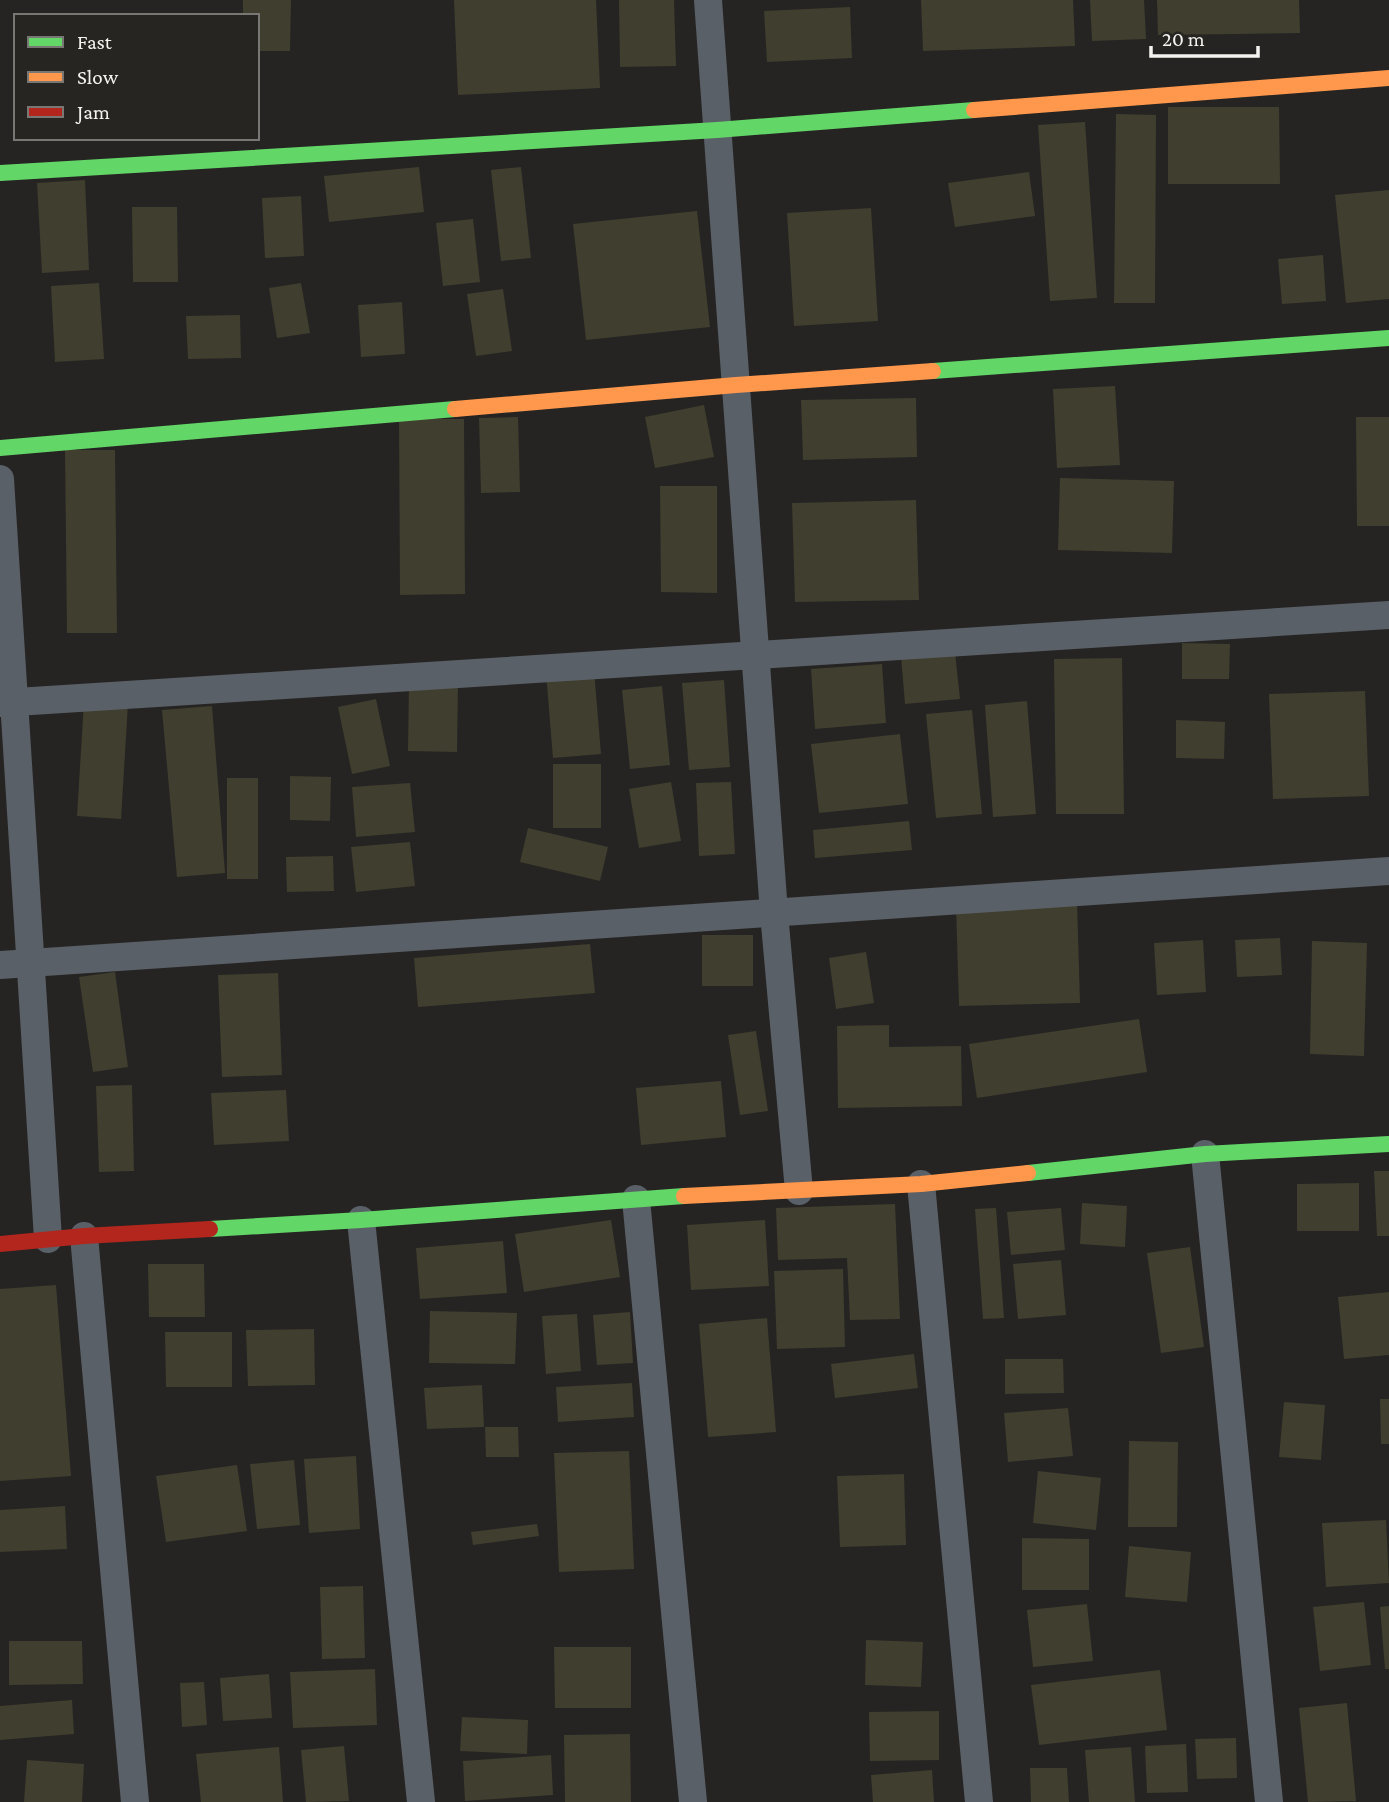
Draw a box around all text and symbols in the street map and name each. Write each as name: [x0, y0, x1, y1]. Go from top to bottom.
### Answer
legend: [14, 14, 259, 140]
scale bar: [1151, 14, 1258, 58]
text: 20 m: [1162, 27, 1205, 51]
text: Fast: [77, 30, 113, 54]
text: Slow: [77, 65, 119, 89]
text: Jam: [75, 100, 110, 124]

